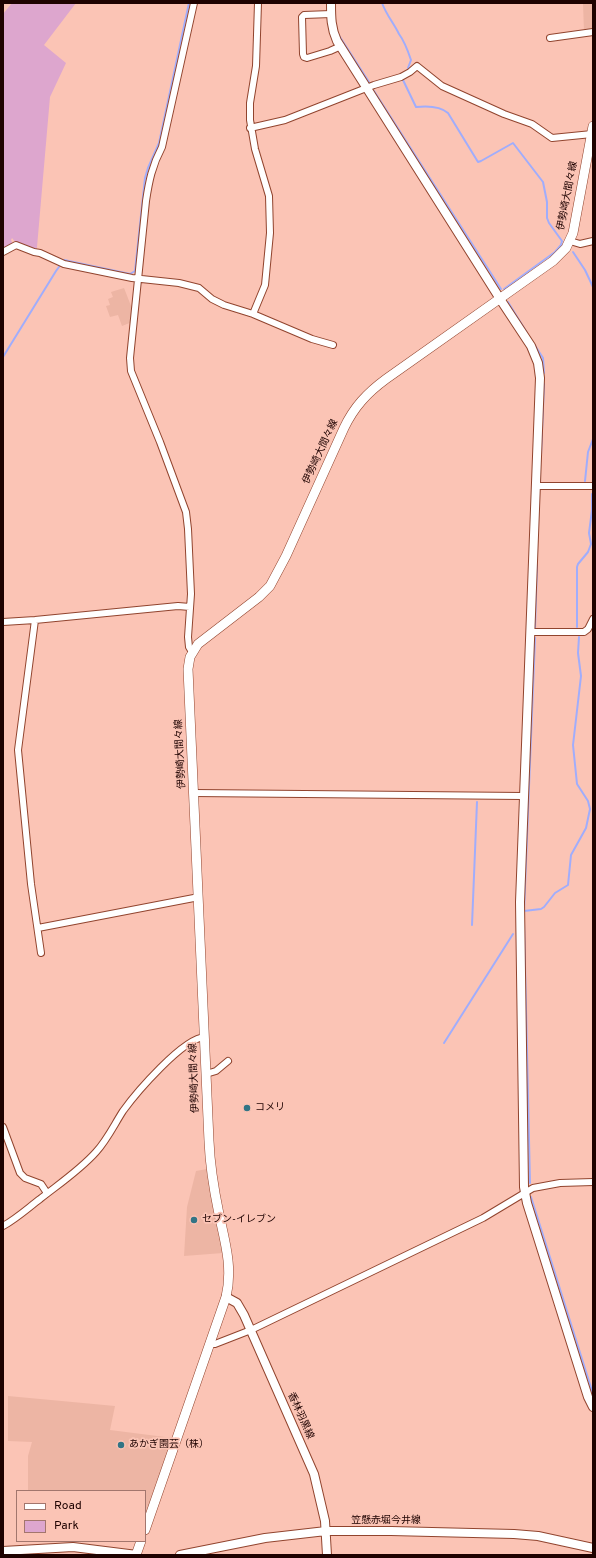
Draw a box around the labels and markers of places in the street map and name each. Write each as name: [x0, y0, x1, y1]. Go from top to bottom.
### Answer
place label: コメリ: [255, 1102, 285, 1114]
marker: コメリ: [242, 1103, 252, 1113]
place label: セブン-イレブン: [202, 1214, 276, 1226]
marker: セブン-イレブン: [189, 1215, 199, 1225]
place label: あかぎ園芸（株）: [129, 1439, 209, 1451]
marker: あかぎ園芸（株）: [116, 1440, 126, 1450]

